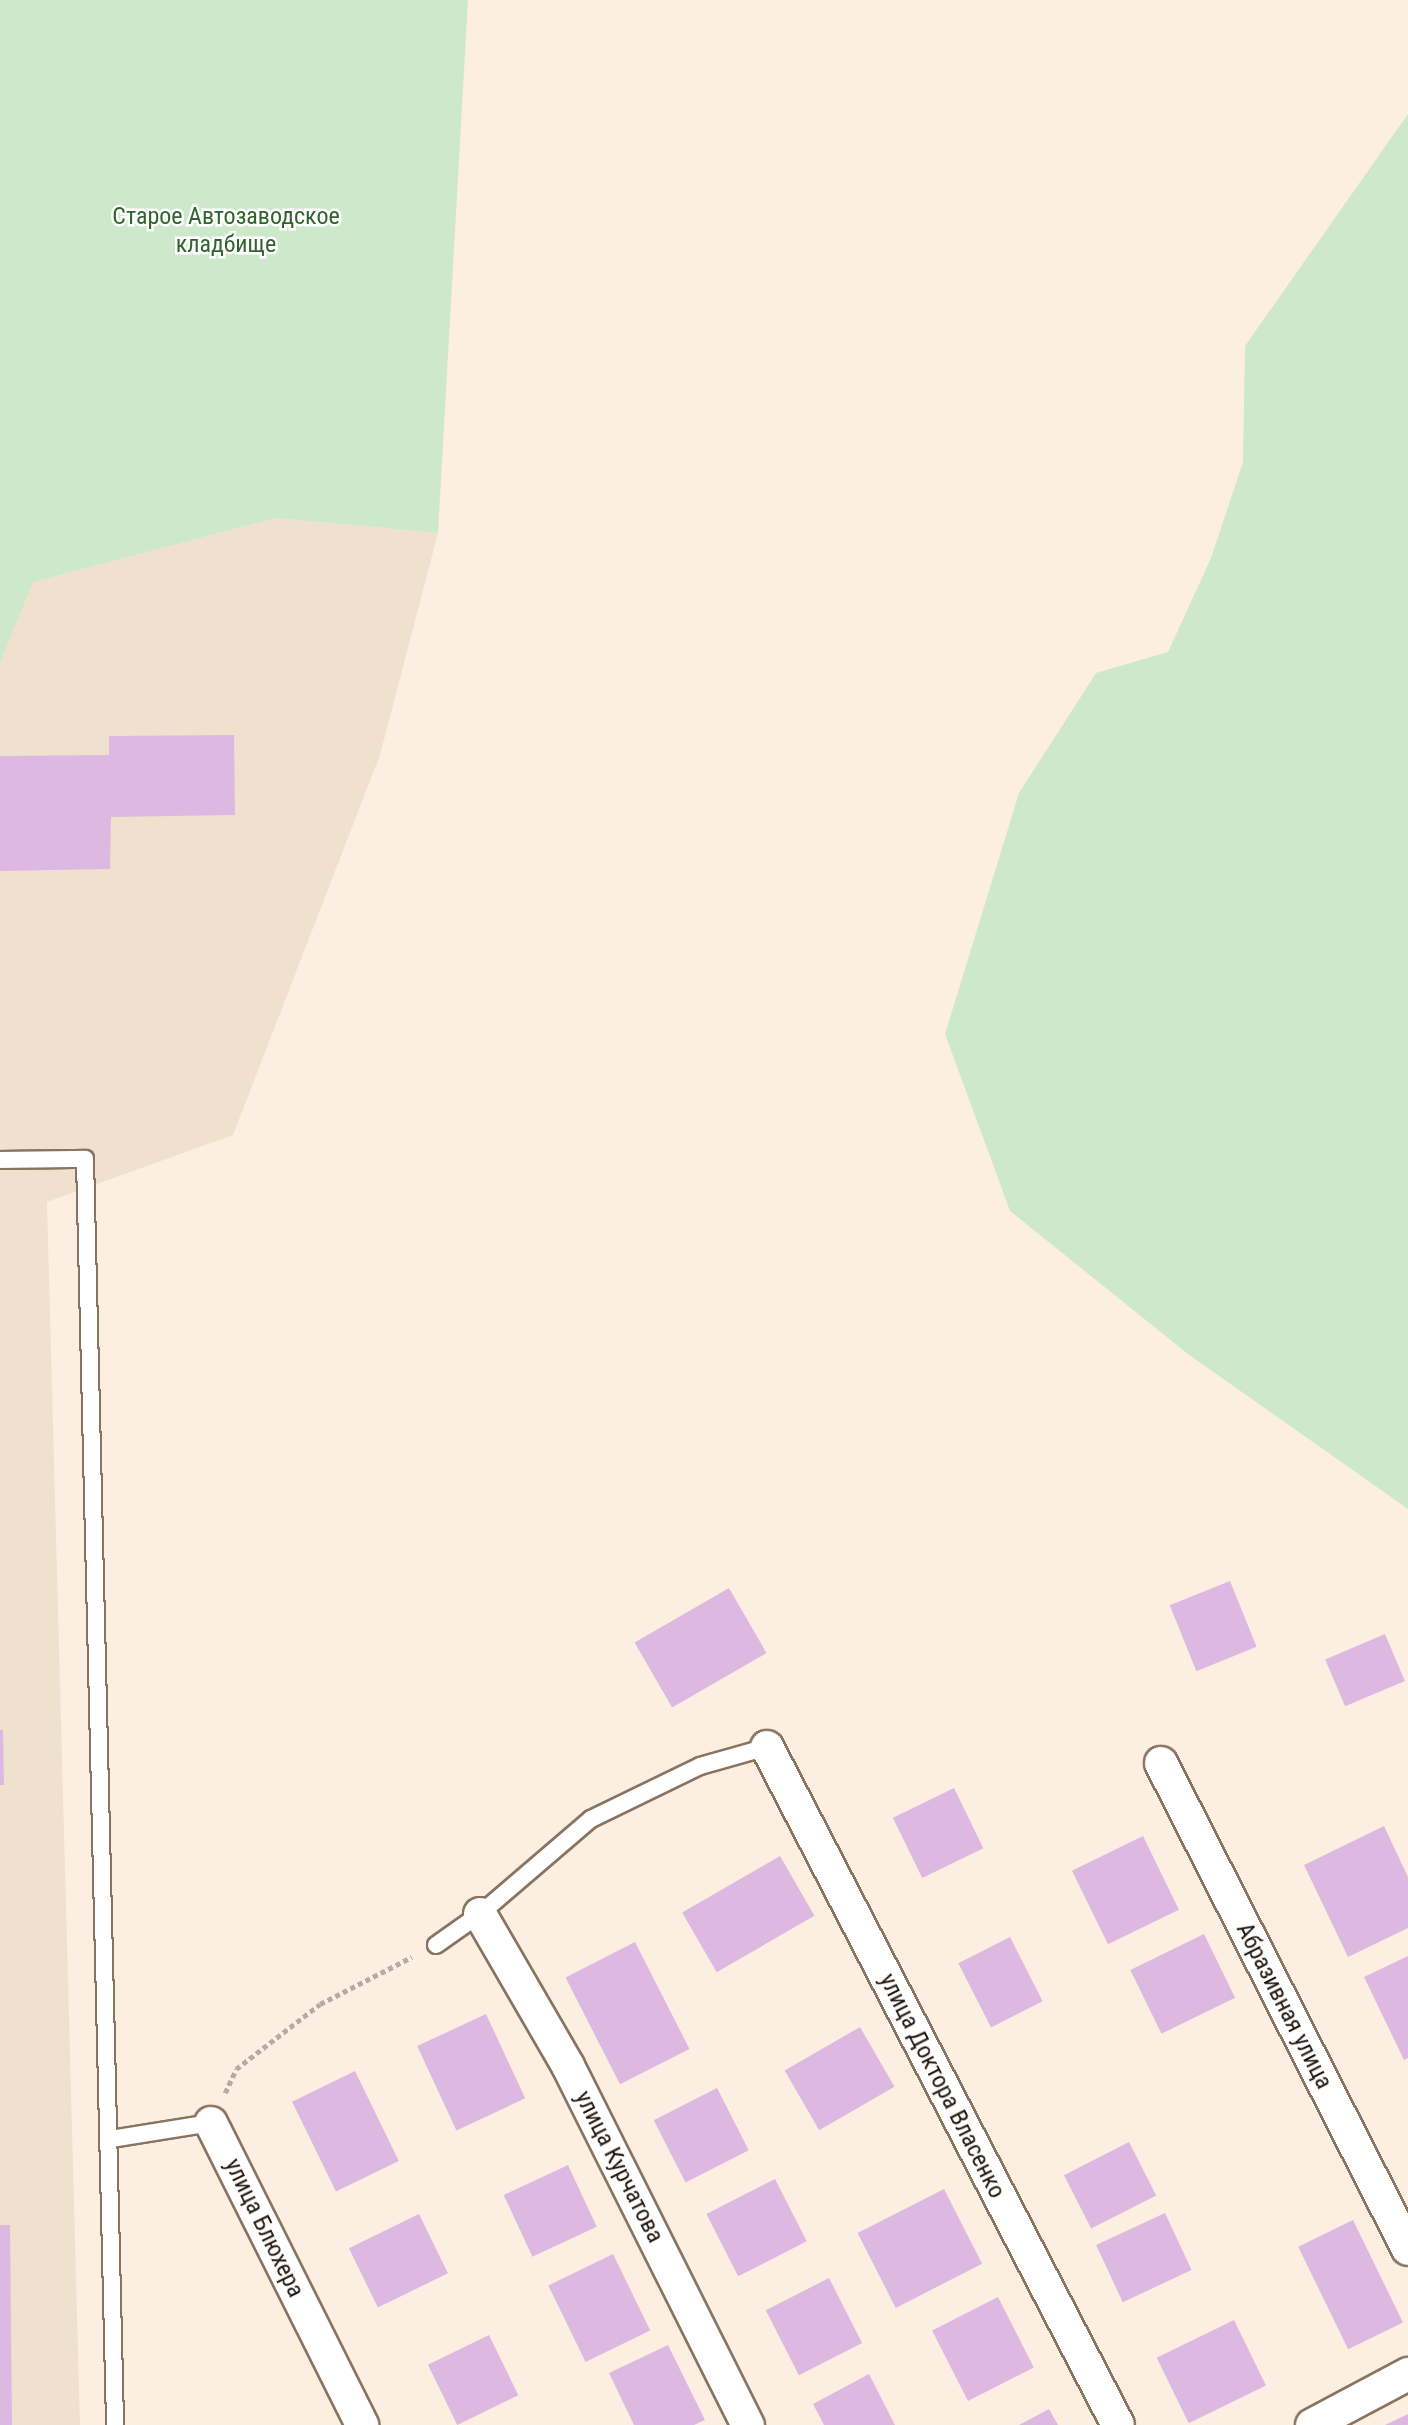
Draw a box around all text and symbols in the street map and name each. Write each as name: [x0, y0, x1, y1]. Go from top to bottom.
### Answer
park label: Старое Автозаводское кладбище: [112, 203, 340, 259]
street label: Абразивная улица: [1230, 1918, 1338, 2094]
street label: улица Доктора Власенко: [873, 1969, 1011, 2203]
street label: улица Курчатова: [568, 2086, 670, 2248]
street label: улица Блюхера: [218, 2154, 310, 2302]

